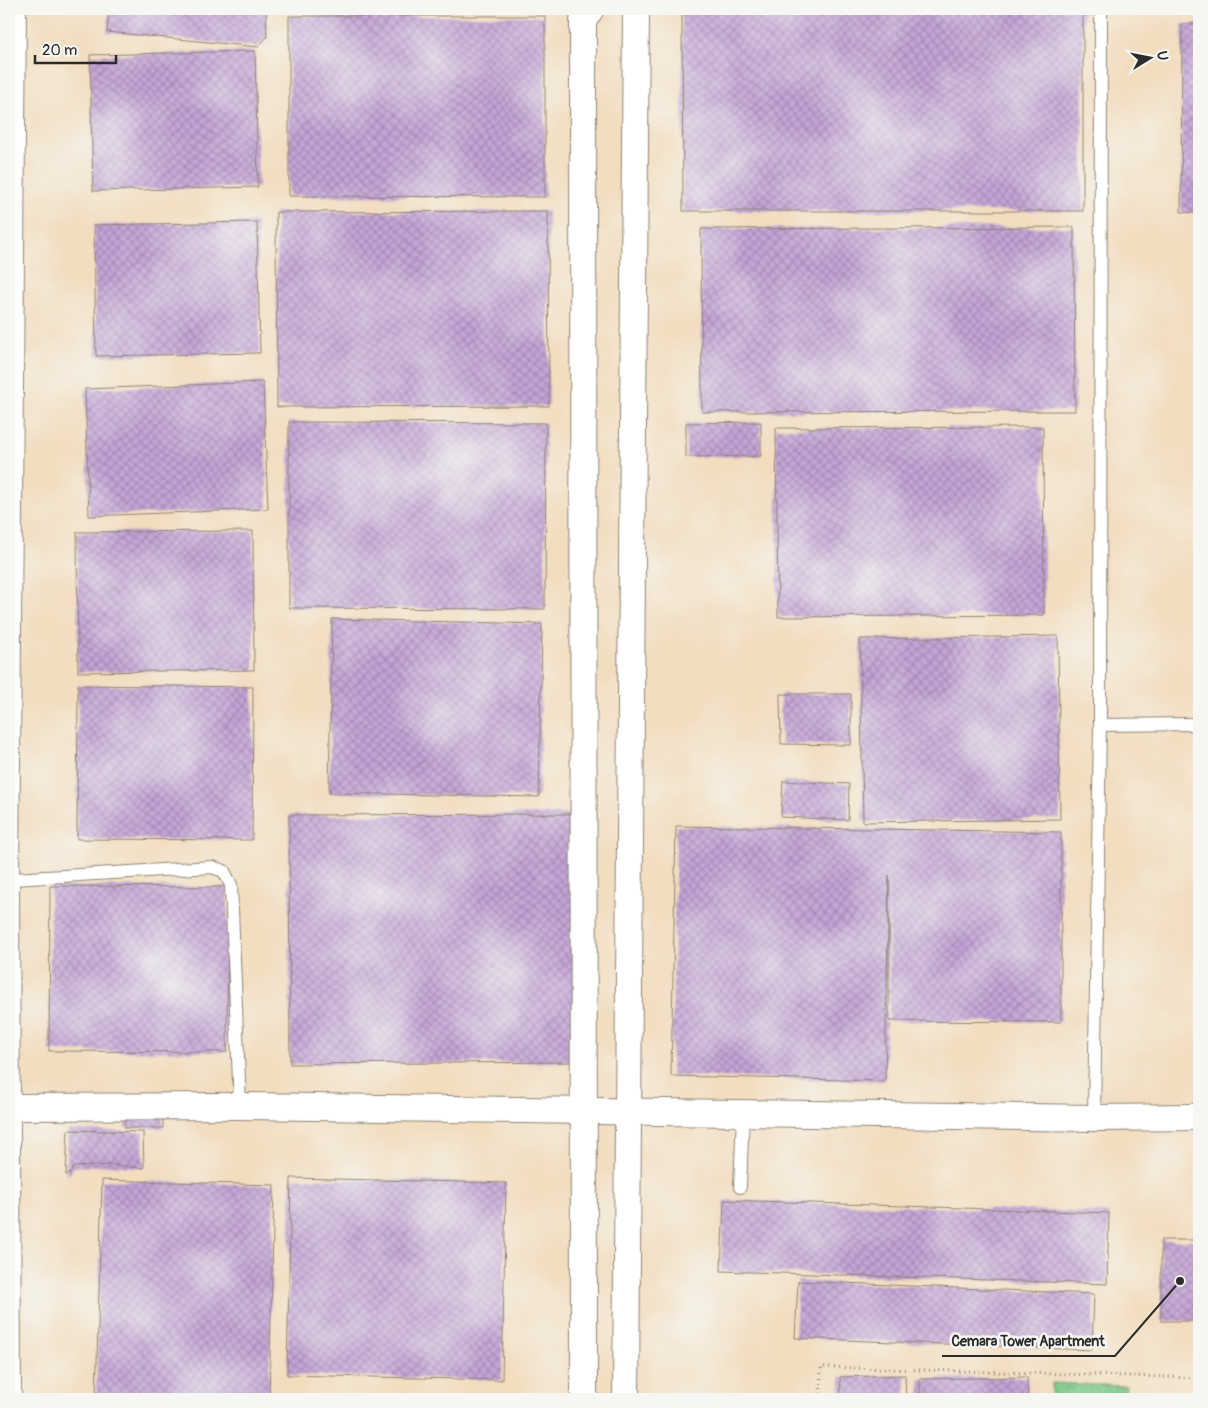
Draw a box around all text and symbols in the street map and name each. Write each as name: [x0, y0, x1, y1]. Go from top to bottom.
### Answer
scale bar: [35, 32, 116, 64]
north arrow: [1126, 32, 1176, 82]
text: 20 m: [42, 41, 77, 60]
text: U: [1153, 50, 1171, 62]
callout: Cemara Tower Apartment: [942, 1327, 1115, 1356]
text: Cemara Tower Apartment: [951, 1333, 1105, 1350]

